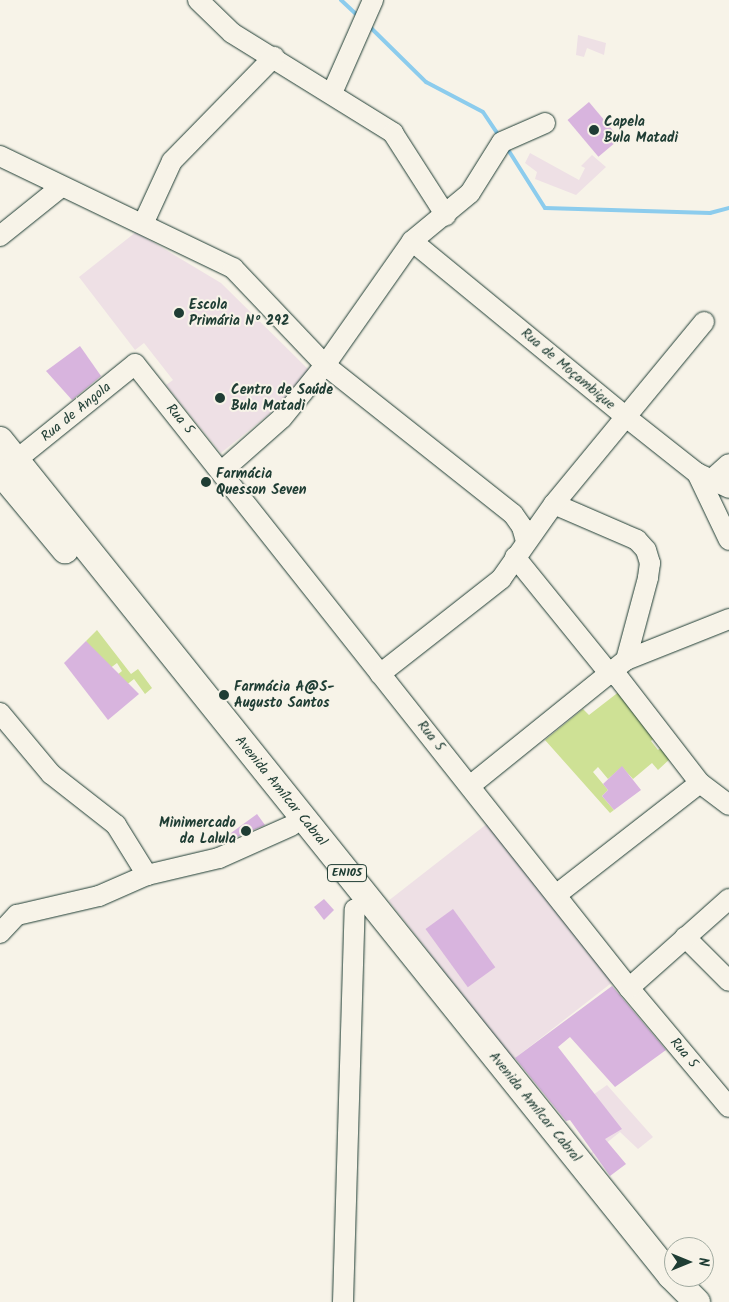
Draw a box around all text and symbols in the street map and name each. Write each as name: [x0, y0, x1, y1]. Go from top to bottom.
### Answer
place label: Capela Bula Matadi: [604, 114, 678, 146]
marker: Capela Bula Matadi: [588, 124, 600, 136]
place label: Escola Primária Nº 292: [189, 297, 289, 330]
marker: Escola Primária Nº 292: [173, 307, 185, 319]
street label: Rua de Moçambique: [518, 325, 618, 413]
street label: Rua de Angola: [38, 379, 114, 445]
place label: Centro de Saúde Bula Matadi: [231, 382, 333, 414]
marker: Centro de Saúde Bula Matadi: [213, 391, 227, 405]
street label: Rua 5: [162, 400, 198, 438]
place label: Farmácia Quesson Seven: [216, 466, 307, 498]
marker: Farmácia Quesson Seven: [200, 476, 212, 488]
place label: Farmácia A@S- Augusto Santos: [234, 679, 335, 712]
marker: Farmácia A@S- Augusto Santos: [218, 689, 230, 701]
street label: Rua 5: [414, 717, 448, 755]
street label: Avenida Amílcar Cabral: [231, 732, 331, 850]
place label: Minimercado da Lalula: [159, 815, 236, 848]
marker: Minimercado da Lalula: [240, 825, 252, 837]
road number: EN105: [326, 864, 368, 882]
street label: Rua 5: [666, 1034, 702, 1072]
street label: Avenida Amílcar Cabral: [485, 1048, 585, 1166]
north arrow: [664, 1237, 714, 1287]
text: N: [692, 1258, 714, 1266]

